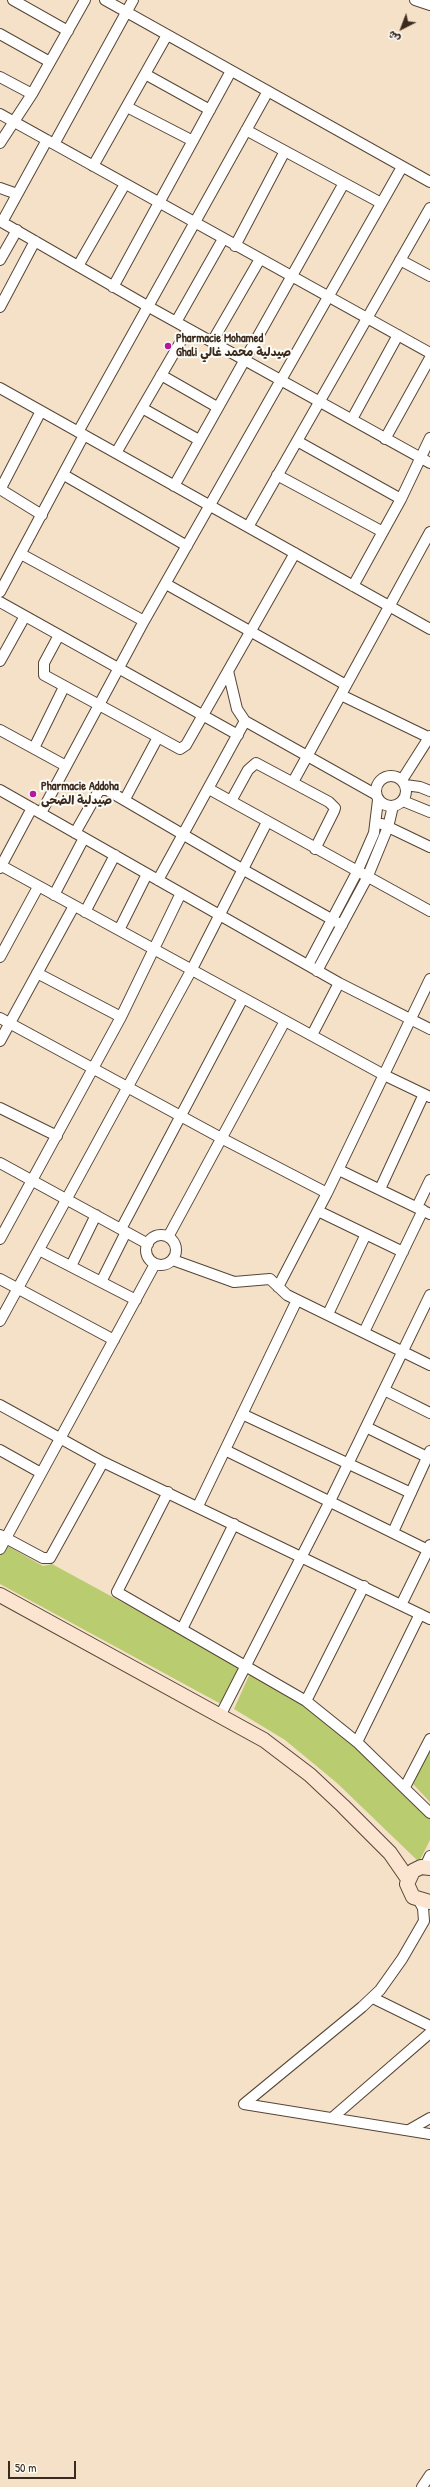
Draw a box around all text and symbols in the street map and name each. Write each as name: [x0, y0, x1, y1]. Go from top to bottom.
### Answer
north arrow: [382, 8, 422, 48]
text: ش: [385, 28, 403, 46]
place label: Pharmacie Mohamed Ghali صيدلية محمد غالي: [176, 332, 291, 360]
marker: Pharmacie Mohamed Ghali صيدلية محمد غالي: [163, 341, 173, 351]
place label: Pharmacie Addoha صيدلية الضحى: [41, 780, 119, 808]
marker: Pharmacie Addoha صيدلية الضحى: [28, 789, 38, 799]
scale bar: [10, 2453, 78, 2479]
text: 50 m: [15, 2459, 36, 2476]

